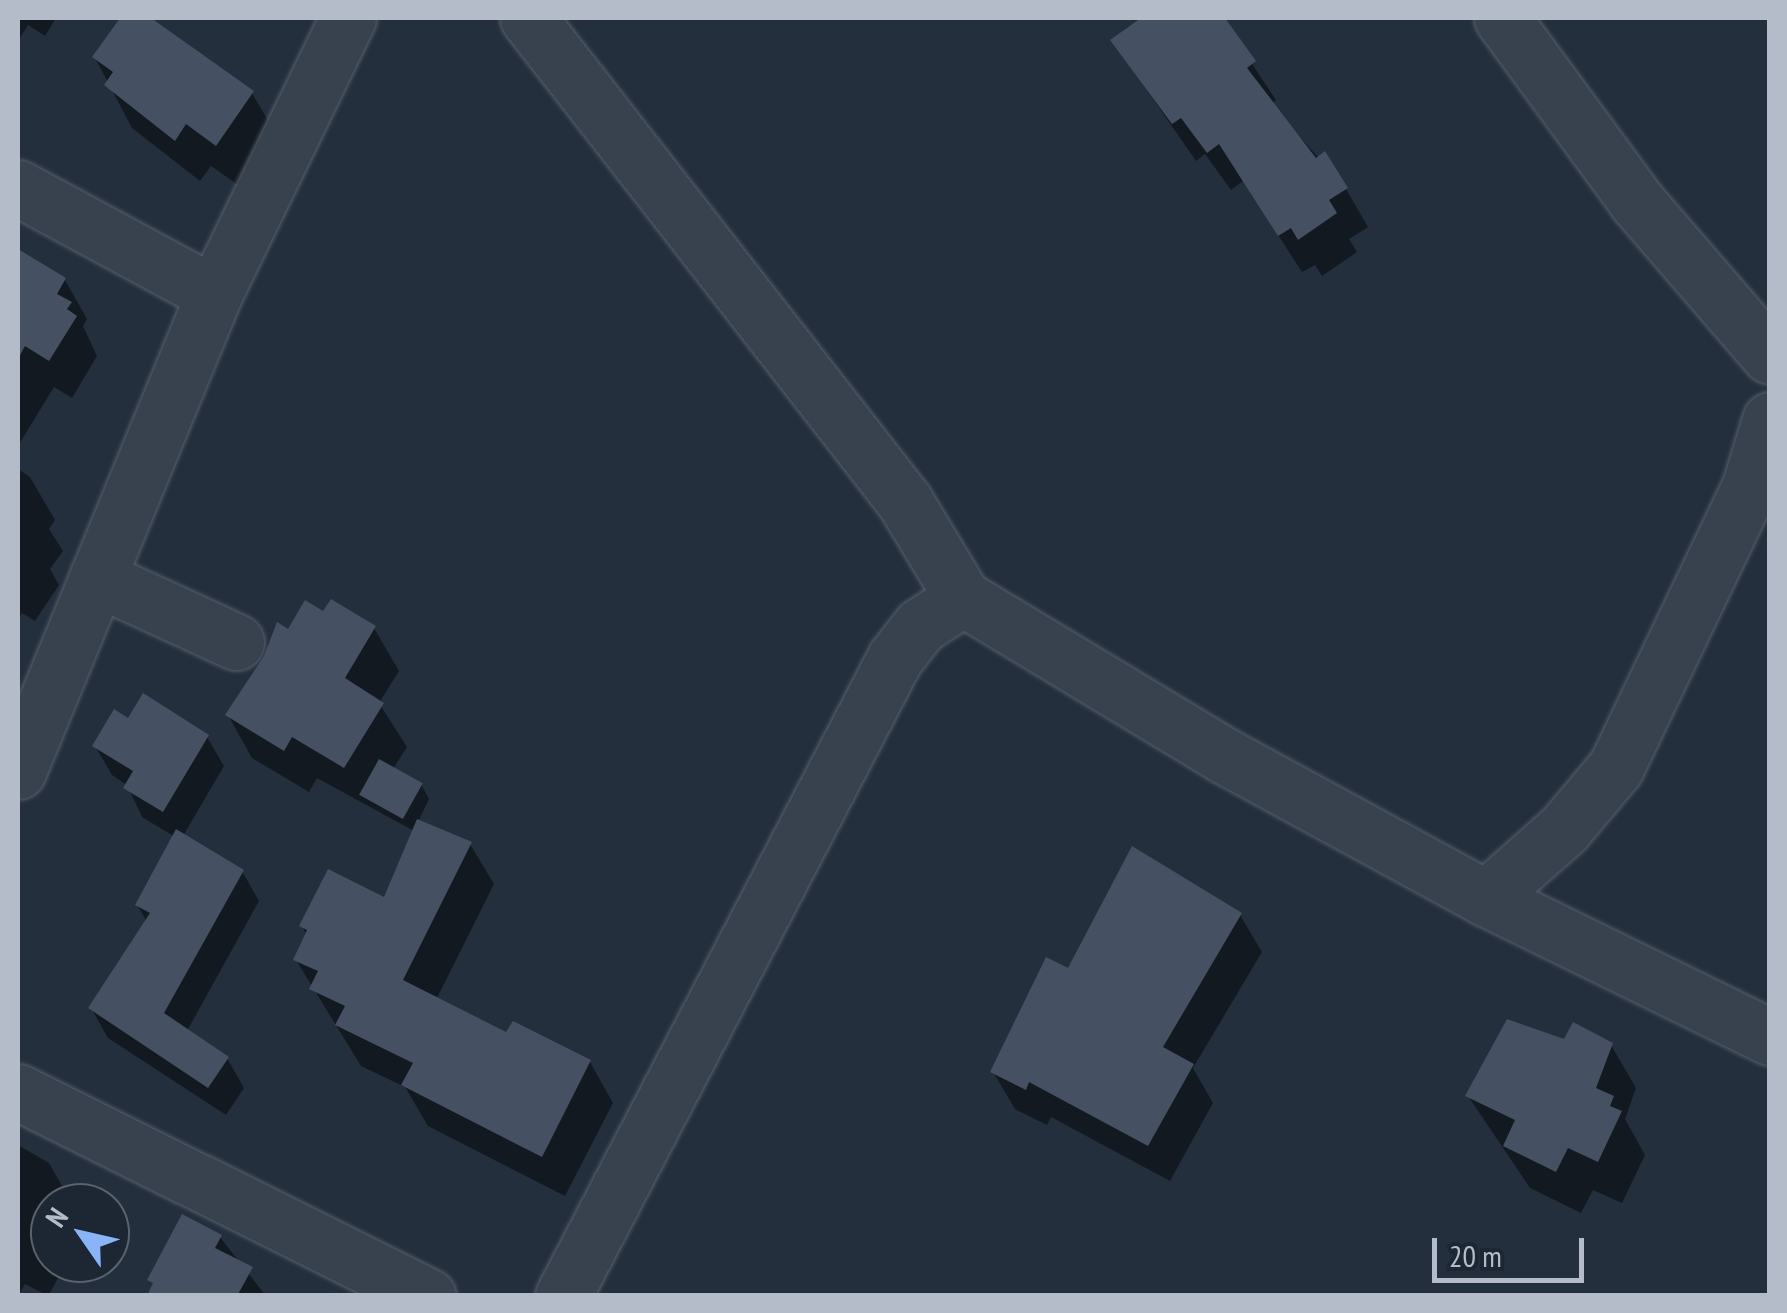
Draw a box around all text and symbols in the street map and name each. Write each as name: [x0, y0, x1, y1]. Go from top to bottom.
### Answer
north arrow: [30, 1183, 130, 1283]
text: N: [37, 1200, 76, 1234]
scale bar: [1437, 1218, 1590, 1280]
text: 20 m: [1449, 1236, 1502, 1275]

